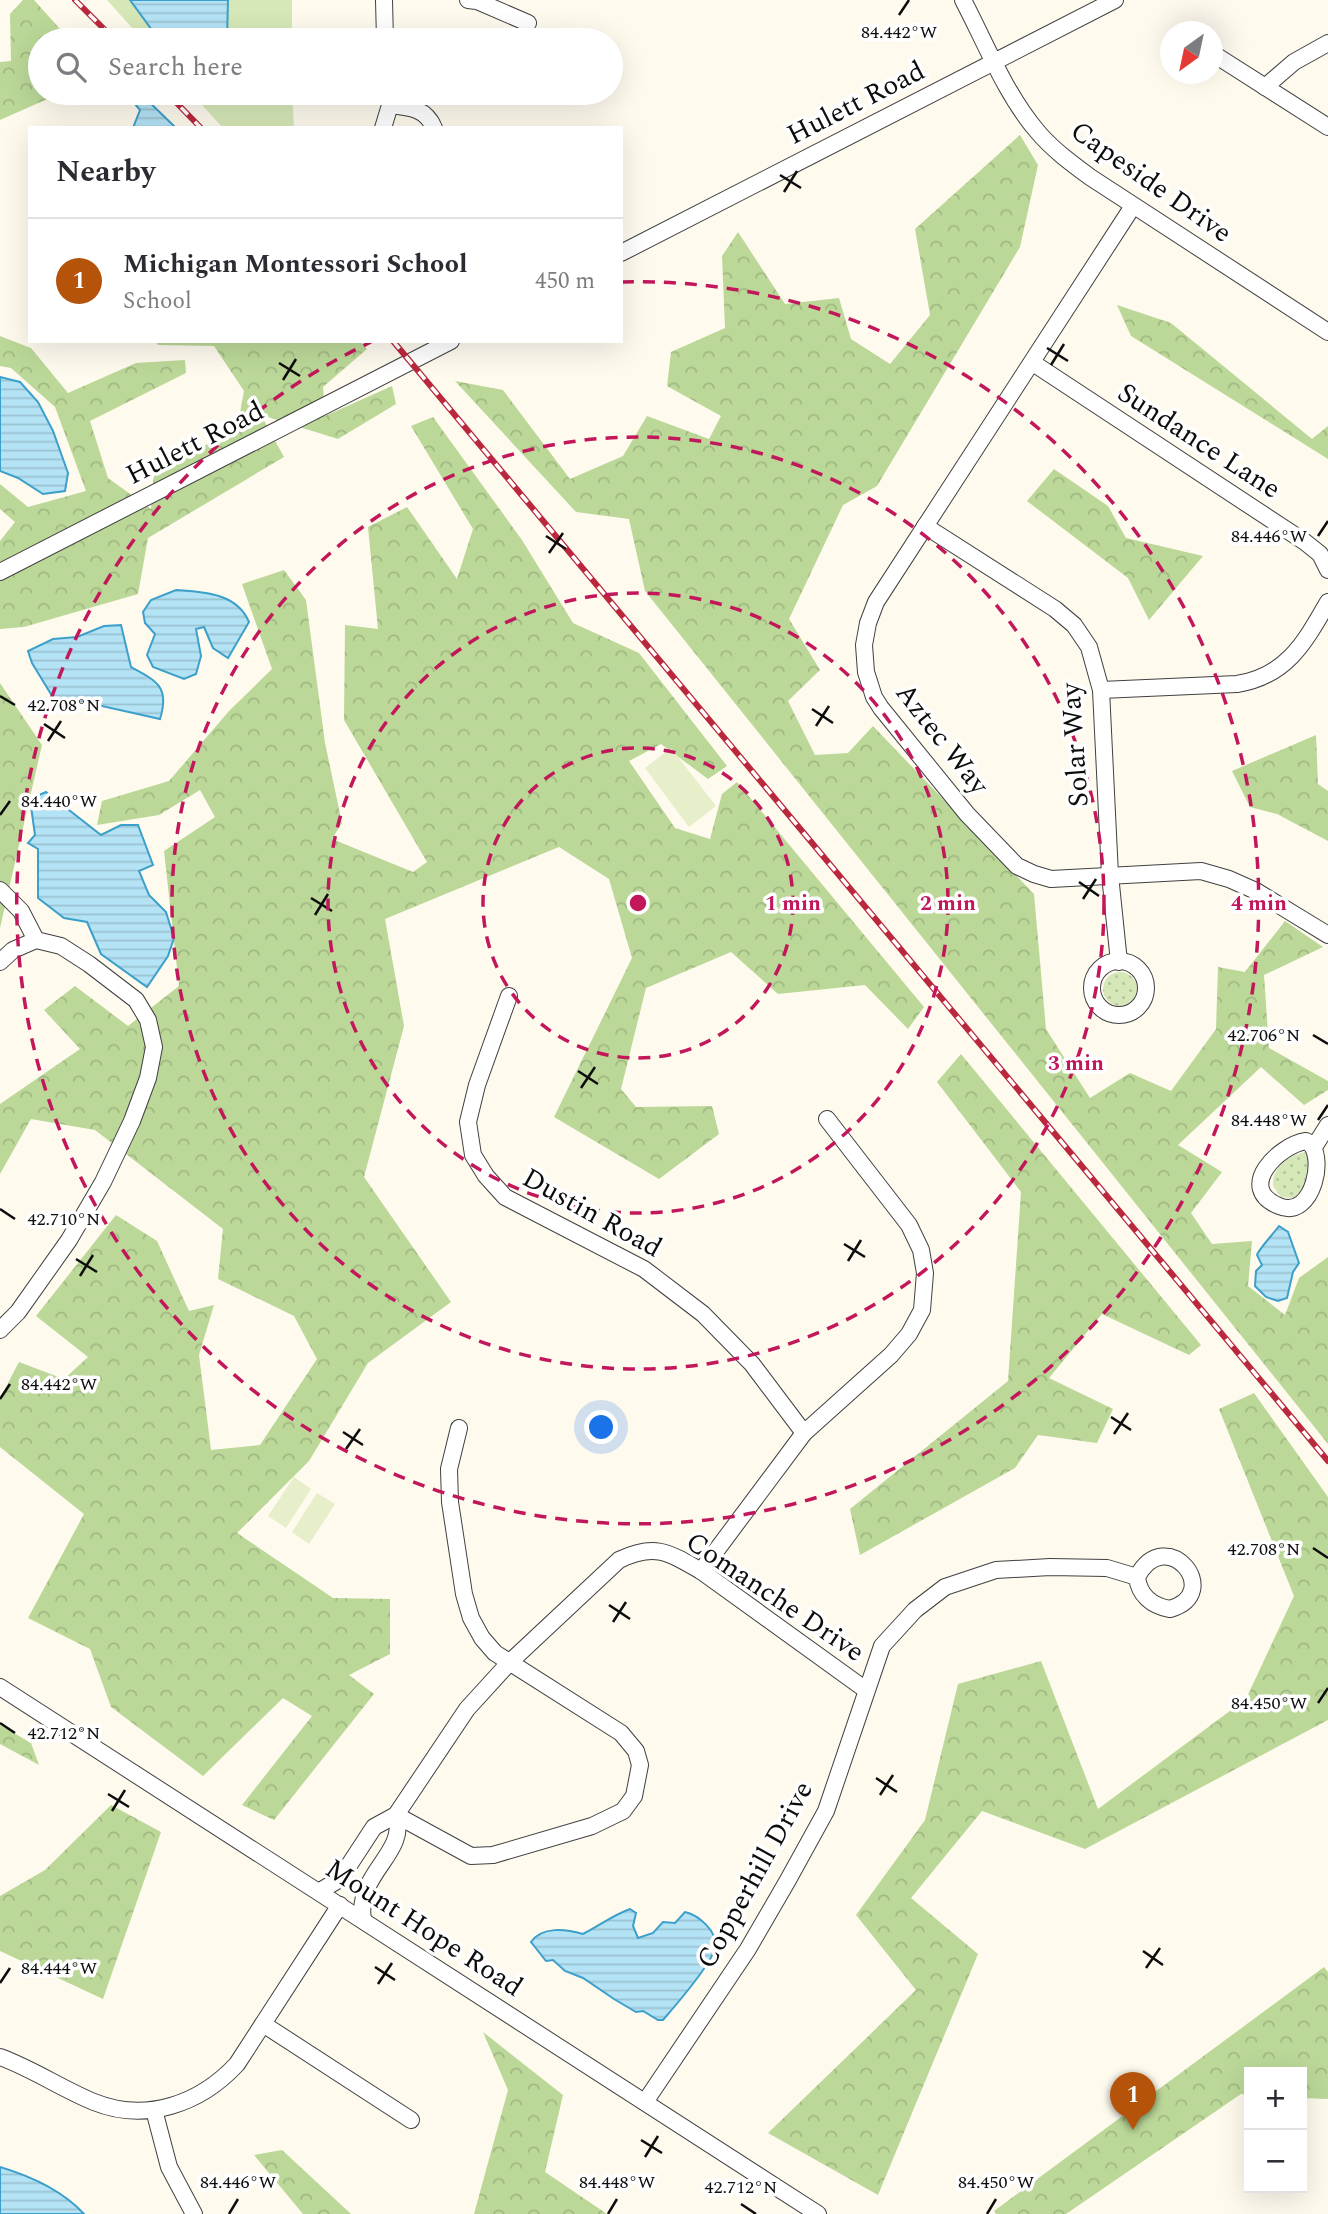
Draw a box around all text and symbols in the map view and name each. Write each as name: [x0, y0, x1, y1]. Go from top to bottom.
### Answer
text: 84.442°W: [861, 19, 937, 46]
north arrow: [1160, 21, 1223, 84]
search box: [28, 28, 623, 105]
text: Search here: [108, 47, 243, 87]
icon: search: [52, 48, 90, 86]
street label: Hulett Road: [779, 50, 933, 156]
street label: Capeside Drive: [1061, 110, 1241, 254]
text: Nearby: [56, 149, 155, 195]
text: Michigan Montessori School: [123, 244, 467, 284]
text: 1: [73, 264, 85, 299]
text: 450 m: [535, 264, 595, 299]
text: School: [123, 284, 192, 319]
street label: Sundance Lane: [1109, 372, 1289, 510]
street label: Hulett Road: [118, 390, 272, 496]
text: 84.446°W: [1231, 523, 1307, 550]
street label: Aztec Way: [885, 674, 1000, 805]
street label: Solar Way: [1049, 680, 1101, 809]
text: 42.708°N: [28, 692, 100, 719]
text: 84.440°W: [21, 788, 97, 815]
text: 1 min: [765, 888, 821, 920]
text: 2 min: [920, 888, 976, 920]
text: 4 min: [1231, 888, 1287, 920]
centre of rings: [626, 891, 650, 915]
text: 42.706°N: [1228, 1022, 1300, 1049]
text: 3 min: [1048, 1048, 1104, 1080]
text: 84.448°W: [1231, 1107, 1307, 1134]
street label: Dustin Road: [514, 1157, 670, 1269]
text: 42.710°N: [28, 1206, 100, 1233]
text: 84.442°W: [21, 1371, 97, 1398]
your location: [584, 1410, 618, 1444]
street label: Comanche Drive: [677, 1521, 873, 1673]
text: 42.708°N: [1228, 1536, 1300, 1563]
text: 84.450°W: [1231, 1690, 1307, 1717]
text: 42.712°N: [28, 1720, 100, 1747]
street label: Copperhill Drive: [686, 1773, 824, 1977]
street label: Mount Hope Road: [317, 1848, 531, 2008]
text: 84.444°W: [21, 1955, 97, 1982]
map controls: [1244, 2067, 1307, 2193]
button: +: [1244, 2067, 1307, 2130]
pin: 1: [1110, 2072, 1156, 2130]
button: −: [1244, 2130, 1307, 2193]
text: 84.446°W: [200, 2169, 276, 2196]
text: 84.448°W: [579, 2169, 655, 2196]
text: 84.450°W: [958, 2169, 1034, 2196]
text: 42.712°N: [705, 2174, 777, 2201]

